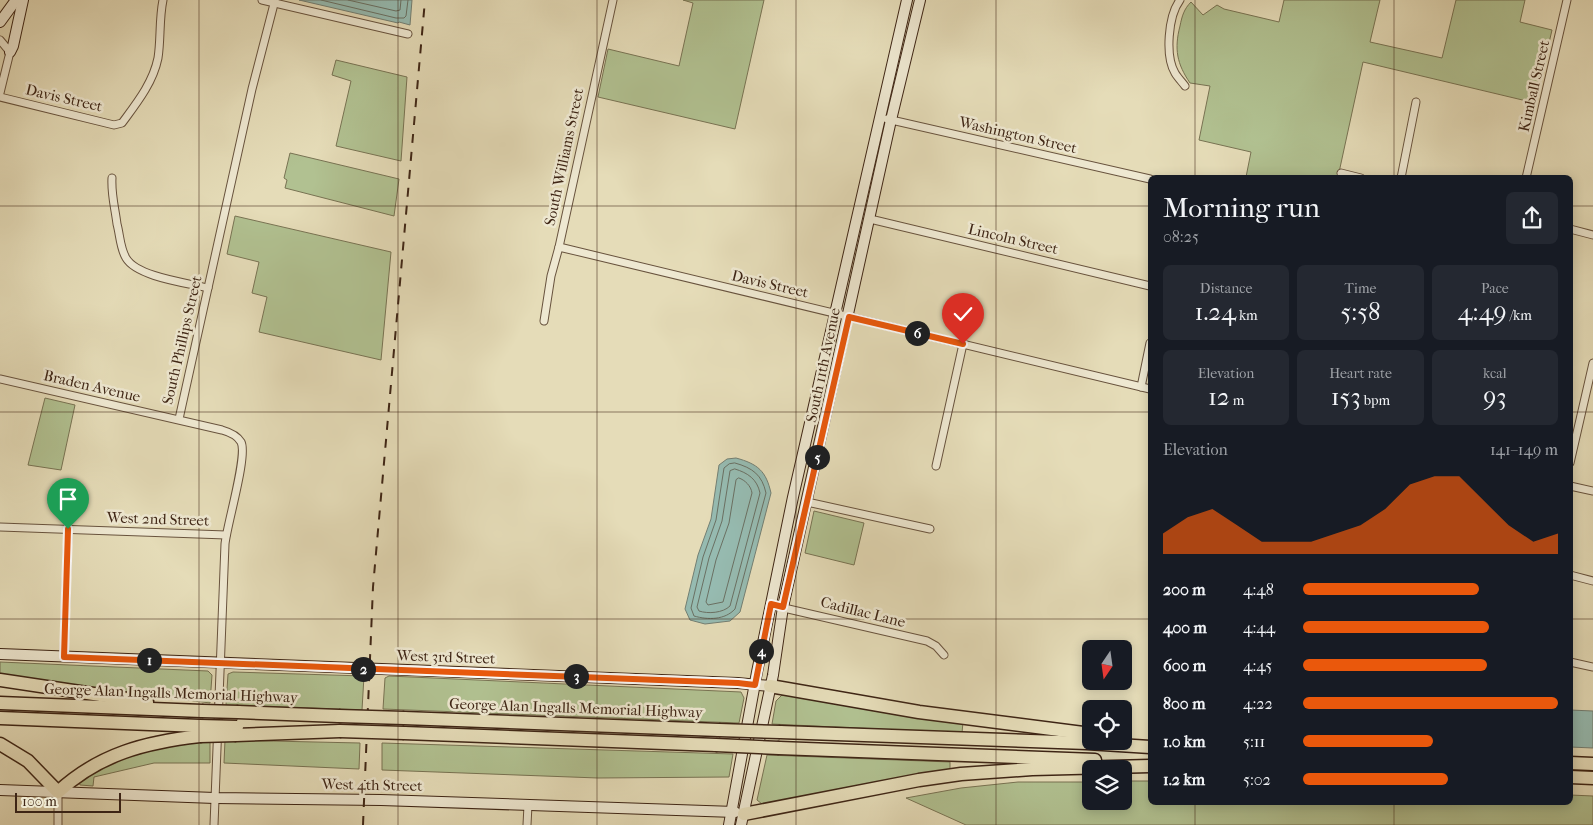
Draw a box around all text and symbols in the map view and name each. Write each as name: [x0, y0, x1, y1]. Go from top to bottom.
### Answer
street label: Kimball Street: [1515, 38, 1553, 134]
street label: Davis Street: [24, 80, 105, 116]
street label: South Williams Street: [541, 86, 588, 227]
street label: Washington Street: [956, 112, 1079, 157]
text: Morning run: [1163, 191, 1320, 224]
button: share: [1506, 192, 1558, 244]
street label: Lincoln Street: [966, 220, 1060, 258]
text: 08:25: [1163, 227, 1199, 246]
street label: Davis Street: [730, 266, 811, 302]
street label: South Phillips Street: [158, 273, 206, 406]
text: Distance: [1200, 280, 1252, 297]
text: Time: [1345, 280, 1376, 297]
text: Pace: [1481, 280, 1509, 297]
pin: [942, 293, 984, 344]
text: 1.24: [1195, 297, 1236, 326]
text: 5:58: [1340, 297, 1381, 326]
text: 4:49: [1458, 297, 1507, 326]
icon: check: [949, 300, 977, 328]
street label: South 11th Avenue: [802, 305, 844, 424]
text: km: [1236, 307, 1258, 324]
text: /km: [1507, 307, 1532, 324]
pin: 6: [904, 320, 930, 346]
text: 6: [914, 325, 921, 342]
text: Elevation: [1198, 365, 1254, 382]
text: Heart rate: [1329, 365, 1392, 382]
text: kcal: [1483, 365, 1507, 382]
street label: Braden Avenue: [42, 366, 143, 406]
text: 12: [1208, 382, 1230, 411]
text: 153: [1331, 382, 1361, 411]
text: 93: [1483, 382, 1507, 411]
text: m: [1230, 392, 1244, 409]
text: bpm: [1361, 392, 1390, 409]
text: Elevation: [1163, 440, 1228, 459]
text: 141–149 m: [1490, 440, 1558, 459]
pin: 5: [804, 444, 830, 470]
text: 5: [814, 449, 821, 466]
pin: [47, 478, 89, 529]
icon: arrive: [54, 485, 82, 513]
street label: West 2nd Street: [105, 508, 210, 530]
text: 200 m: [1163, 580, 1206, 599]
text: 4:48: [1243, 580, 1274, 599]
street label: Cadillac Lane: [819, 593, 908, 631]
text: 400 m: [1163, 618, 1207, 637]
text: 4:44: [1243, 618, 1275, 637]
pin: 4: [748, 638, 774, 664]
north arrow: [1082, 640, 1132, 690]
map controls: [1082, 640, 1132, 810]
text: 4: [757, 643, 766, 660]
street label: West 3rd Street: [395, 646, 496, 668]
pin: 1: [136, 648, 162, 672]
text: 1: [147, 652, 152, 669]
pin: 2: [350, 656, 376, 682]
text: 600 m: [1163, 656, 1206, 675]
text: 4:45: [1243, 656, 1272, 675]
text: 2: [360, 661, 367, 678]
pin: 3: [564, 664, 588, 688]
text: 3: [574, 668, 579, 685]
street label: George Alan Ingalls Memorial Highway: [44, 680, 299, 706]
text: 800 m: [1163, 694, 1205, 713]
text: 4:22: [1243, 694, 1273, 713]
street label: George Alan Ingalls Memorial Highway: [449, 695, 704, 721]
button: locate: [1082, 700, 1132, 750]
text: 1.0 km: [1163, 732, 1206, 751]
text: 5:11: [1243, 732, 1265, 751]
button: layers: [1082, 760, 1132, 810]
text: 1.2 km: [1163, 770, 1205, 789]
text: 5:02: [1243, 770, 1271, 789]
street label: West 4th Street: [320, 775, 423, 795]
scale bar: [15, 790, 121, 813]
text: 100 m: [22, 793, 57, 810]

